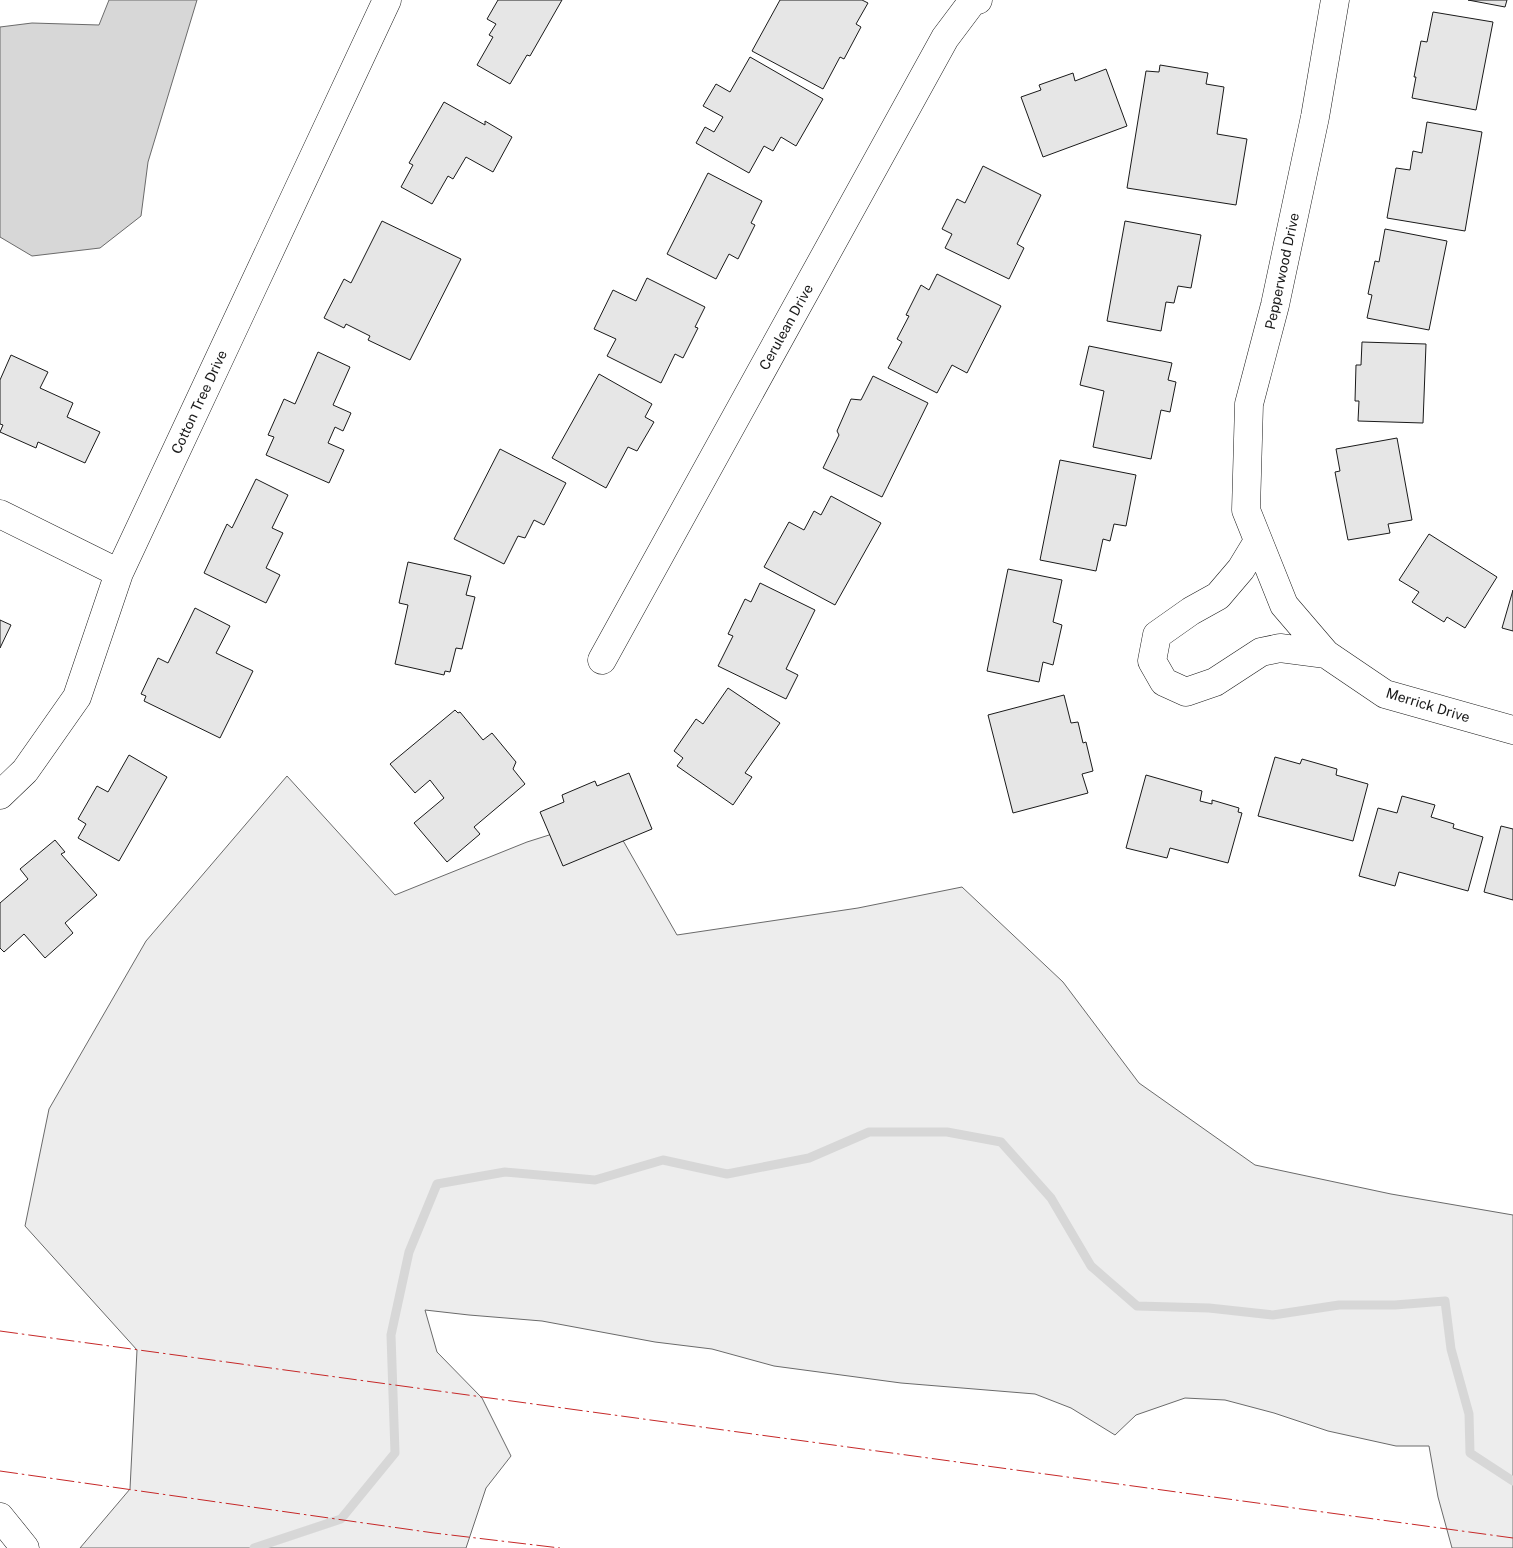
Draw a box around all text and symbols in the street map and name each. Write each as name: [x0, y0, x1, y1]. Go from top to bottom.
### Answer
street label: Pepperwood Drive: [1262, 211, 1302, 331]
street label: Cerulean Drive: [756, 281, 816, 373]
street label: Cotton Tree Drive: [168, 348, 230, 456]
street label: Merrick Drive: [1384, 685, 1472, 725]

